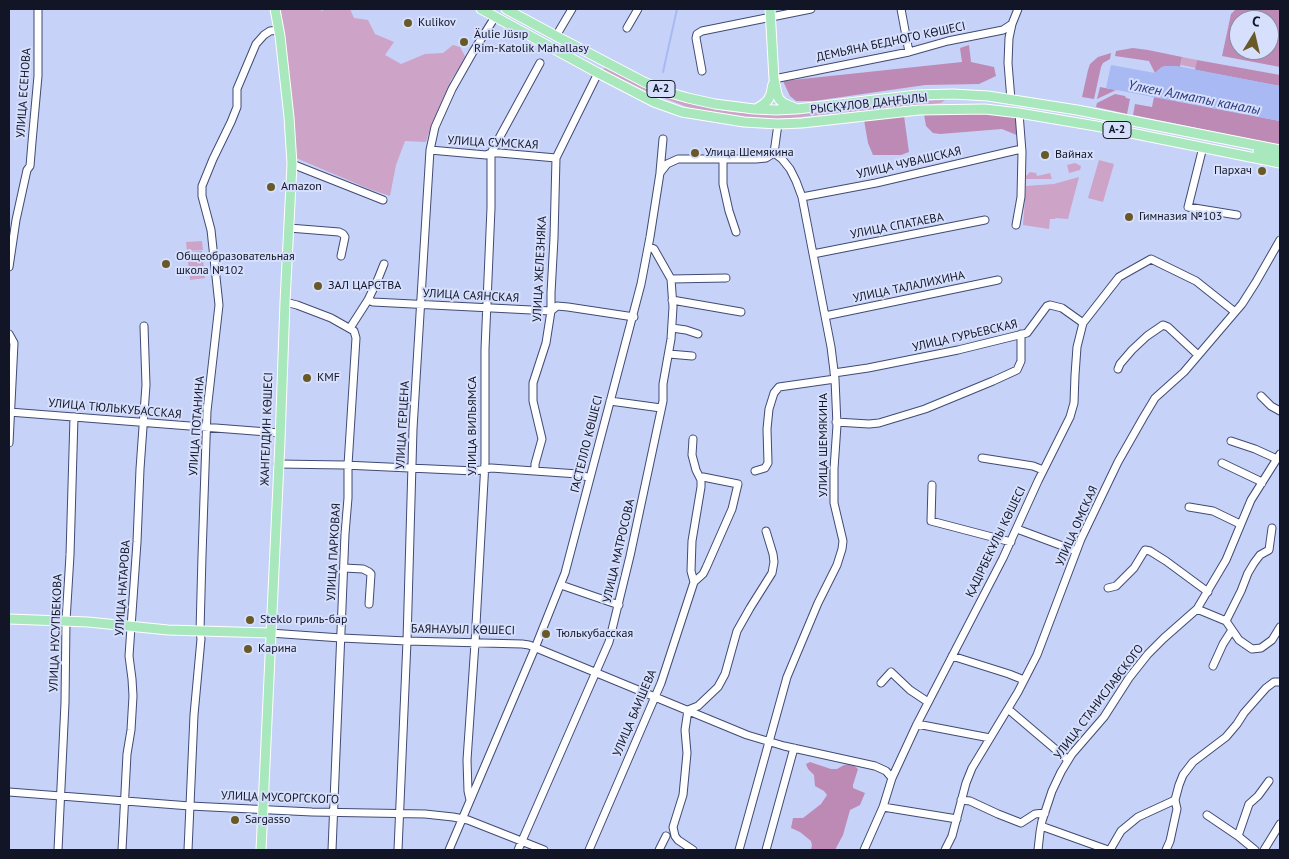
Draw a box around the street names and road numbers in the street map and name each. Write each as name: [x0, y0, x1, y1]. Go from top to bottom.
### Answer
street label: ДЕМЬЯНА БЕДНОГО КӨШЕСІ: [815, 19, 967, 65]
street label: УЛИЦА ЕСЕНОВА: [14, 47, 34, 139]
road number: A-2: [647, 80, 675, 98]
street label: РЫСҚҰЛОВ ДАҢҒЫЛЫ: [810, 91, 928, 117]
road number: A-2: [1103, 122, 1131, 138]
street label: УЛИЦА СУМСКАЯ: [447, 133, 539, 153]
street label: УЛИЦА ЧУВАШСКАЯ: [855, 144, 963, 182]
street label: УЛИЦА СПАТАЕВА: [849, 210, 945, 242]
street label: УЛИЦА ЖЕЛЕЗНЯКА: [530, 216, 550, 322]
street label: УЛИЦА ТАЛАЛИХИНА: [852, 268, 966, 306]
street label: УЛИЦА САЯНСКАЯ: [422, 286, 520, 306]
street label: УЛИЦА ГУРЬЕВСКАЯ: [911, 317, 1019, 355]
street label: ЖАНГЕЛДИН КӨШЕСІ: [258, 372, 276, 486]
street label: УЛИЦА ПОТАНИНА: [186, 376, 208, 476]
street label: УЛИЦА ВИЛЬЯМСА: [466, 376, 480, 476]
street label: УЛИЦА ГЕРЦЕНА: [393, 380, 413, 470]
street label: УЛИЦА ШЕМЯКИНА: [817, 393, 831, 497]
street label: ГАСТЕЛЛО КӨШЕСІ: [568, 394, 606, 494]
street label: УЛИЦА ТЮЛЬКУБАССКАЯ: [48, 396, 182, 422]
street label: ҚАДІРБЕКҰЛЫ КӨШЕСІ: [963, 484, 1029, 600]
street label: УЛИЦА ОМСКАЯ: [1053, 484, 1101, 568]
street label: УЛИЦА МАТРОСОВА: [600, 498, 638, 604]
street label: УЛИЦА ПАРКОВАЯ: [324, 503, 344, 601]
street label: УЛИЦА НАТАРОВА: [112, 539, 134, 637]
street label: УЛИЦА НУСУПБЕКОВА: [47, 574, 65, 692]
street label: БАЯНАУЫЛ КӨШЕСІ: [411, 622, 515, 638]
street label: УЛИЦА СТАНИСЛАВСКОГО: [1051, 642, 1147, 762]
street label: УЛИЦА БАИШЕВА: [610, 667, 660, 759]
street label: УЛИЦА МУСОРГСКОГО: [221, 789, 339, 807]

